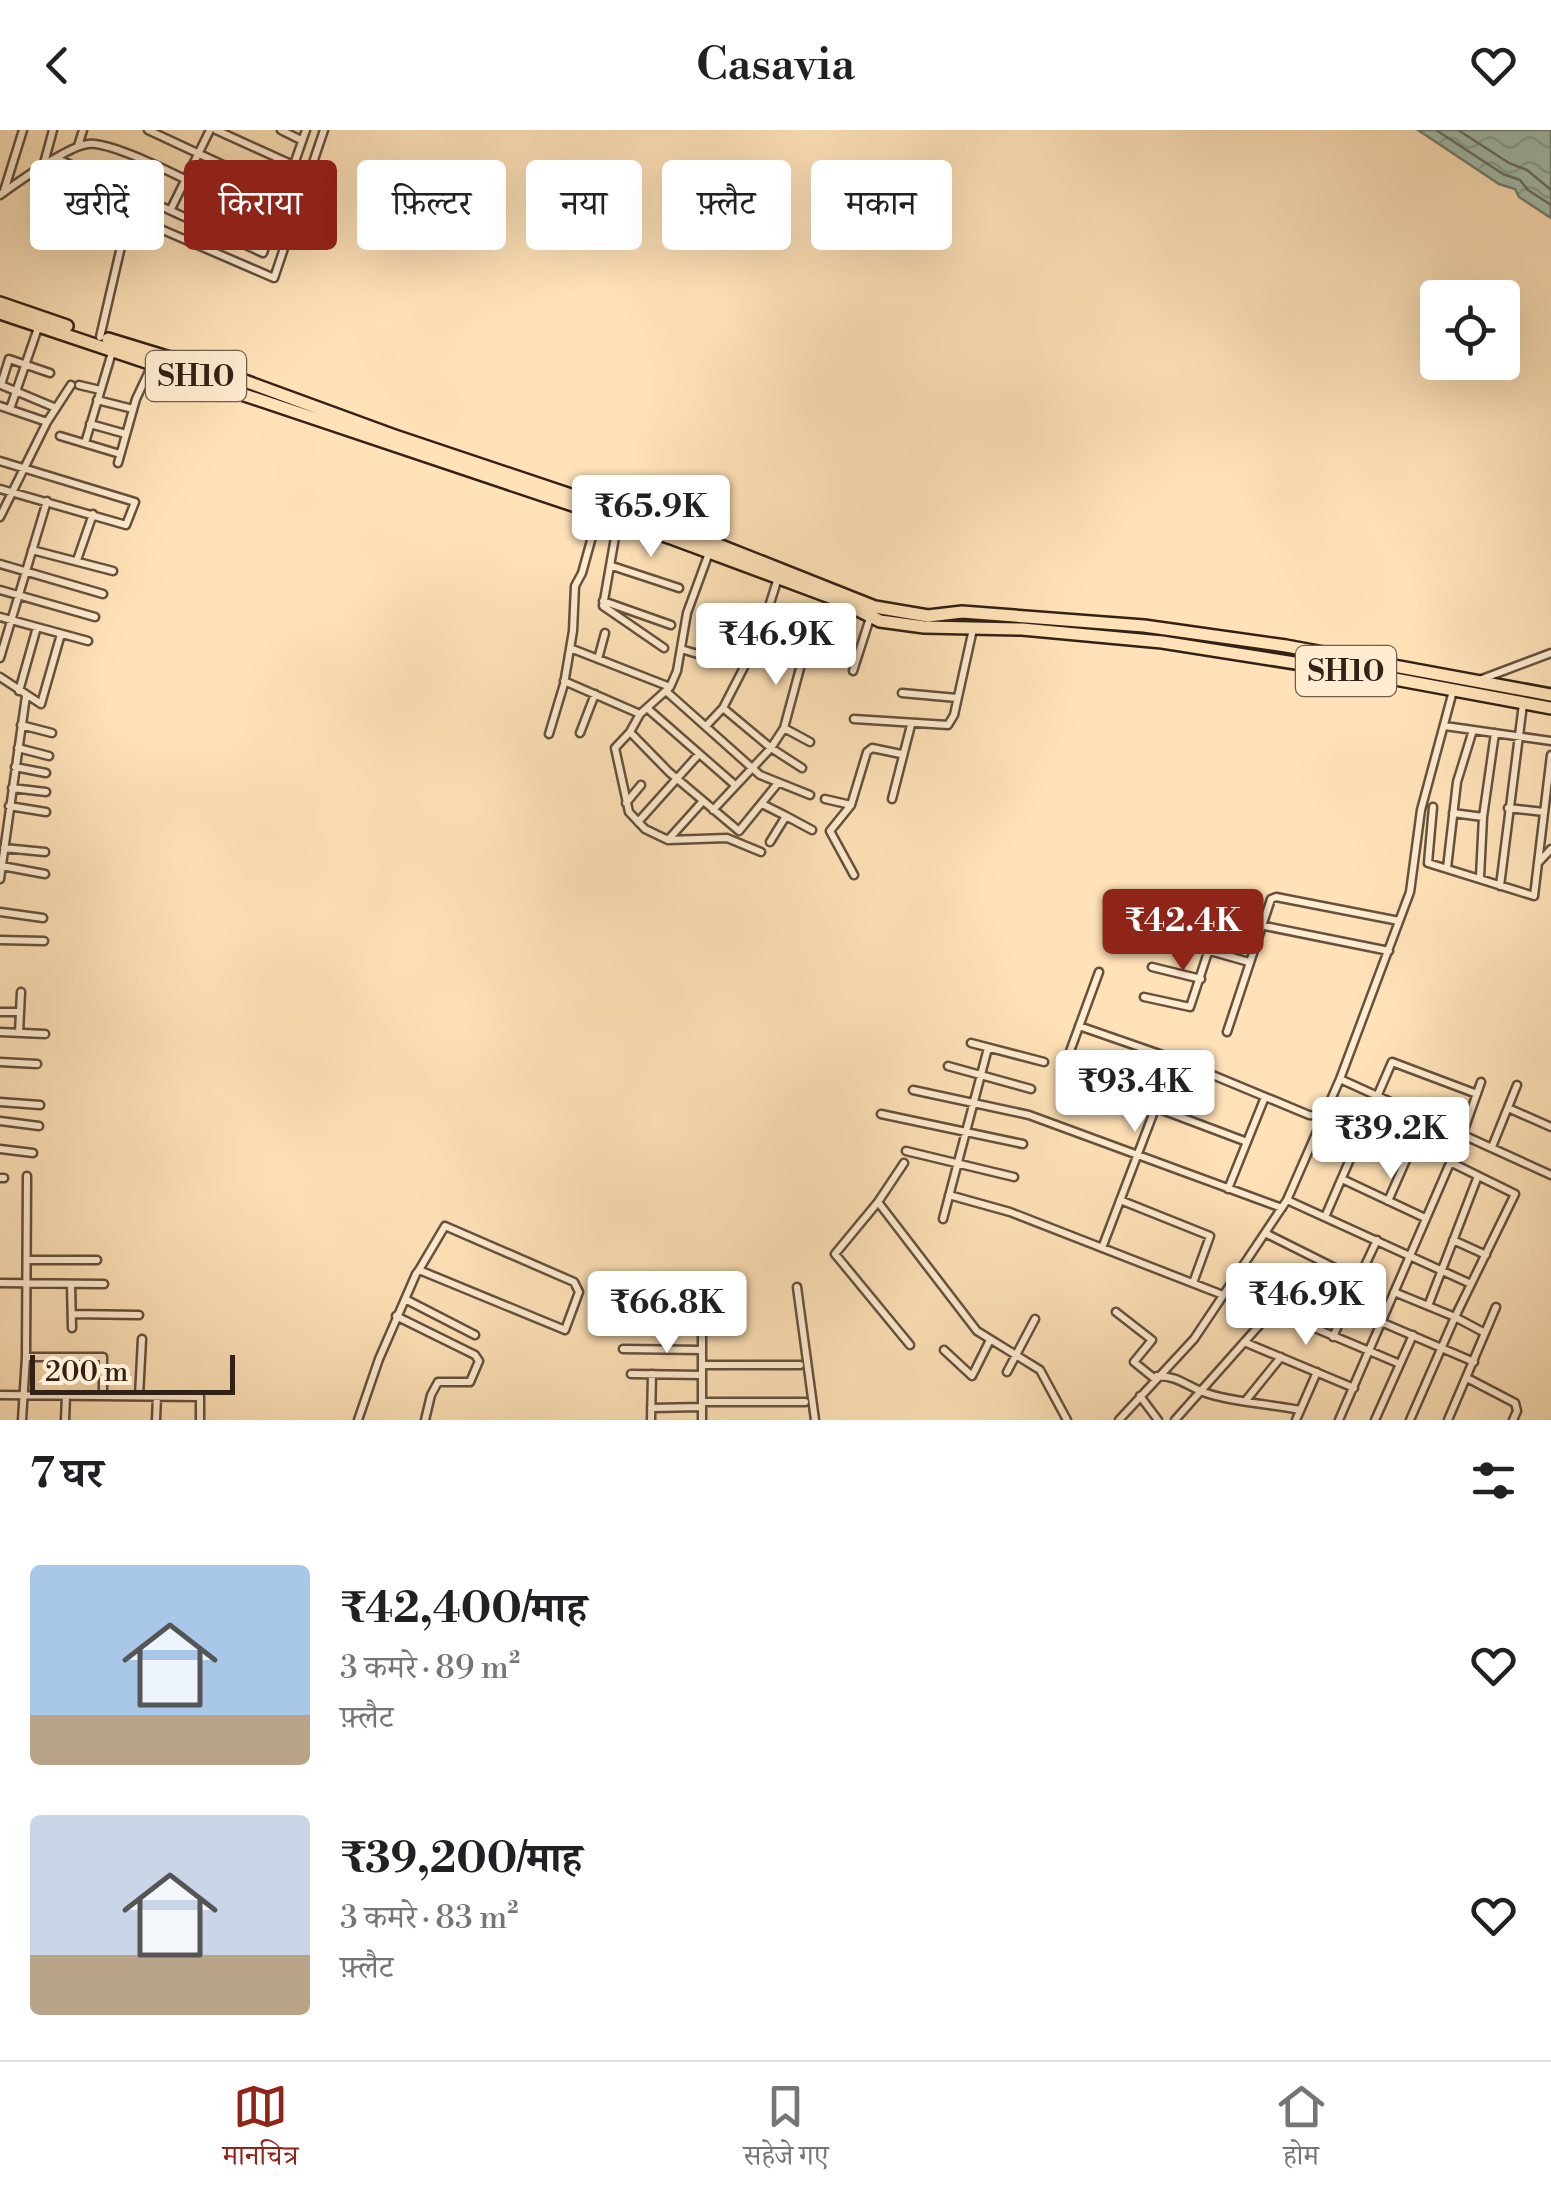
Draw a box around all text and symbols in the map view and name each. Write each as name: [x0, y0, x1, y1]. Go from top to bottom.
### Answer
text: Casavia: [696, 37, 855, 94]
icon: back: [30, 38, 85, 93]
icon: heart: [1466, 38, 1521, 93]
chip: खरीदें: [30, 160, 164, 250]
chip: किराया: [184, 160, 337, 250]
chip: फ़िल्टर: [357, 160, 506, 250]
chip: नया: [526, 160, 642, 250]
chip: फ़्लैट: [662, 160, 791, 250]
chip: मकान: [811, 160, 952, 250]
map controls: [1420, 280, 1520, 380]
button: locate: [1420, 280, 1520, 380]
road number: SH10: [146, 351, 246, 401]
pin: ₹65.9K: [570, 475, 732, 560]
text: ₹65.9K: [594, 487, 708, 527]
pin: ₹46.9K: [695, 603, 857, 688]
text: ₹46.9K: [718, 615, 834, 655]
road number: SH10: [1296, 646, 1396, 696]
pin: ₹42.4K: [1102, 889, 1264, 974]
text: ₹42.4K: [1125, 901, 1241, 941]
pin: ₹93.4K: [1054, 1050, 1216, 1135]
text: ₹93.4K: [1078, 1062, 1192, 1102]
pin: ₹39.2K: [1310, 1097, 1472, 1182]
text: ₹39.2K: [1334, 1109, 1448, 1149]
pin: ₹46.9K: [1225, 1263, 1387, 1348]
pin: ₹66.8K: [586, 1271, 748, 1356]
text: ₹46.9K: [1248, 1275, 1364, 1315]
text: ₹66.8K: [610, 1283, 724, 1323]
scale bar: [30, 1350, 235, 1394]
text: 200 m: [45, 1355, 128, 1390]
text: 7 घर: [30, 1448, 103, 1501]
icon: filters: [1466, 1453, 1521, 1508]
text: ₹42,400/माह: [340, 1583, 587, 1636]
icon: home: [110, 1605, 230, 1725]
icon: heart: [1466, 1638, 1521, 1693]
text: 3 कमरे · 89 m²: [340, 1648, 520, 1688]
text: फ़्लैट: [340, 1698, 393, 1738]
text: ₹39,200/माह: [340, 1833, 582, 1886]
icon: home: [110, 1855, 230, 1975]
icon: heart: [1466, 1888, 1521, 1943]
text: 3 कमरे · 83 m²: [340, 1898, 518, 1938]
text: फ़्लैट: [340, 1948, 393, 1988]
tab: मानचित्र: [222, 2079, 298, 2183]
tab: सहेजे गए: [743, 2079, 829, 2183]
tab: होम: [1274, 2079, 1329, 2183]

